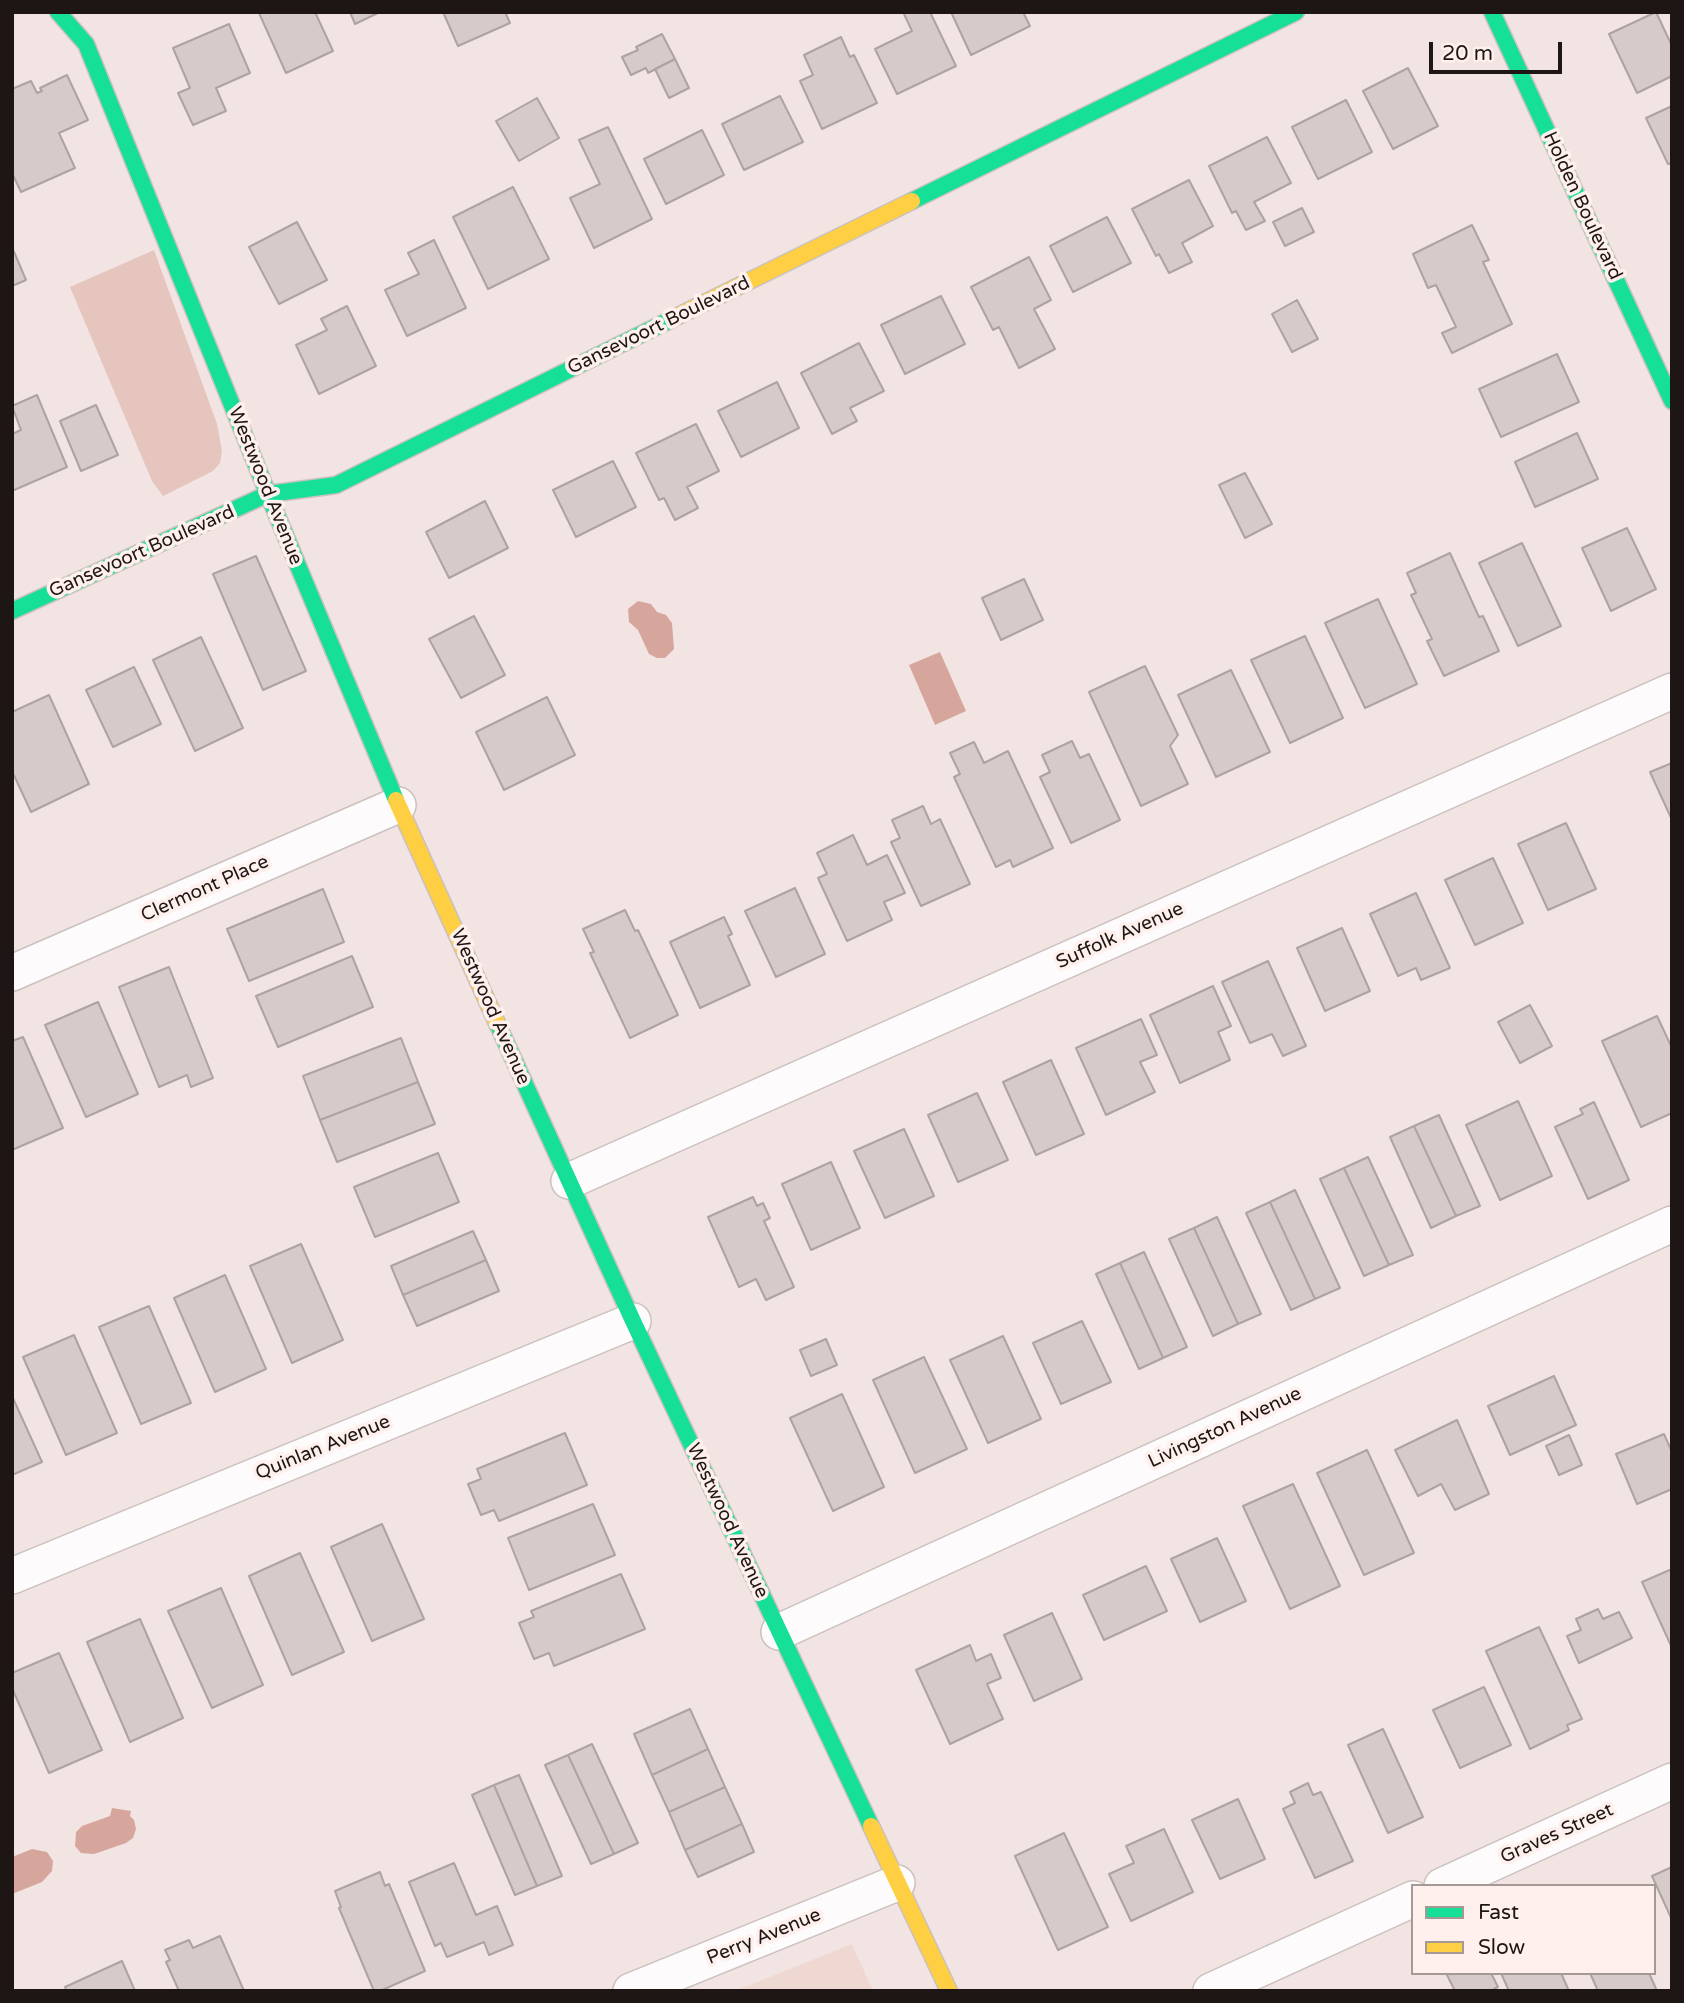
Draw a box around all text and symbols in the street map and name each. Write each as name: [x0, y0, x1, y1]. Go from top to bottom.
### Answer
scale bar: [1432, 28, 1565, 72]
text: 20 m: [1442, 41, 1493, 66]
street label: Holden Boulevard: [1538, 128, 1626, 284]
street label: Gansevoort Boulevard: [564, 272, 754, 380]
street label: Westwood Avenue: [223, 404, 307, 568]
street label: Gansevoort Boulevard: [46, 501, 238, 603]
street label: Clermont Place: [138, 851, 272, 927]
street label: Suffolk Avenue: [1053, 898, 1187, 974]
street label: Westwood Avenue: [445, 926, 535, 1088]
street label: Livingston Avenue: [1145, 1383, 1305, 1473]
street label: Quinlan Avenue: [252, 1411, 394, 1485]
street label: Westwood Avenue: [681, 1440, 773, 1602]
street label: Graves Street: [1497, 1799, 1617, 1869]
legend: [1411, 1884, 1656, 1975]
text: Fast: [1478, 1900, 1519, 1925]
street label: Perry Avenue: [704, 1904, 824, 1970]
text: Slow: [1478, 1935, 1525, 1960]

